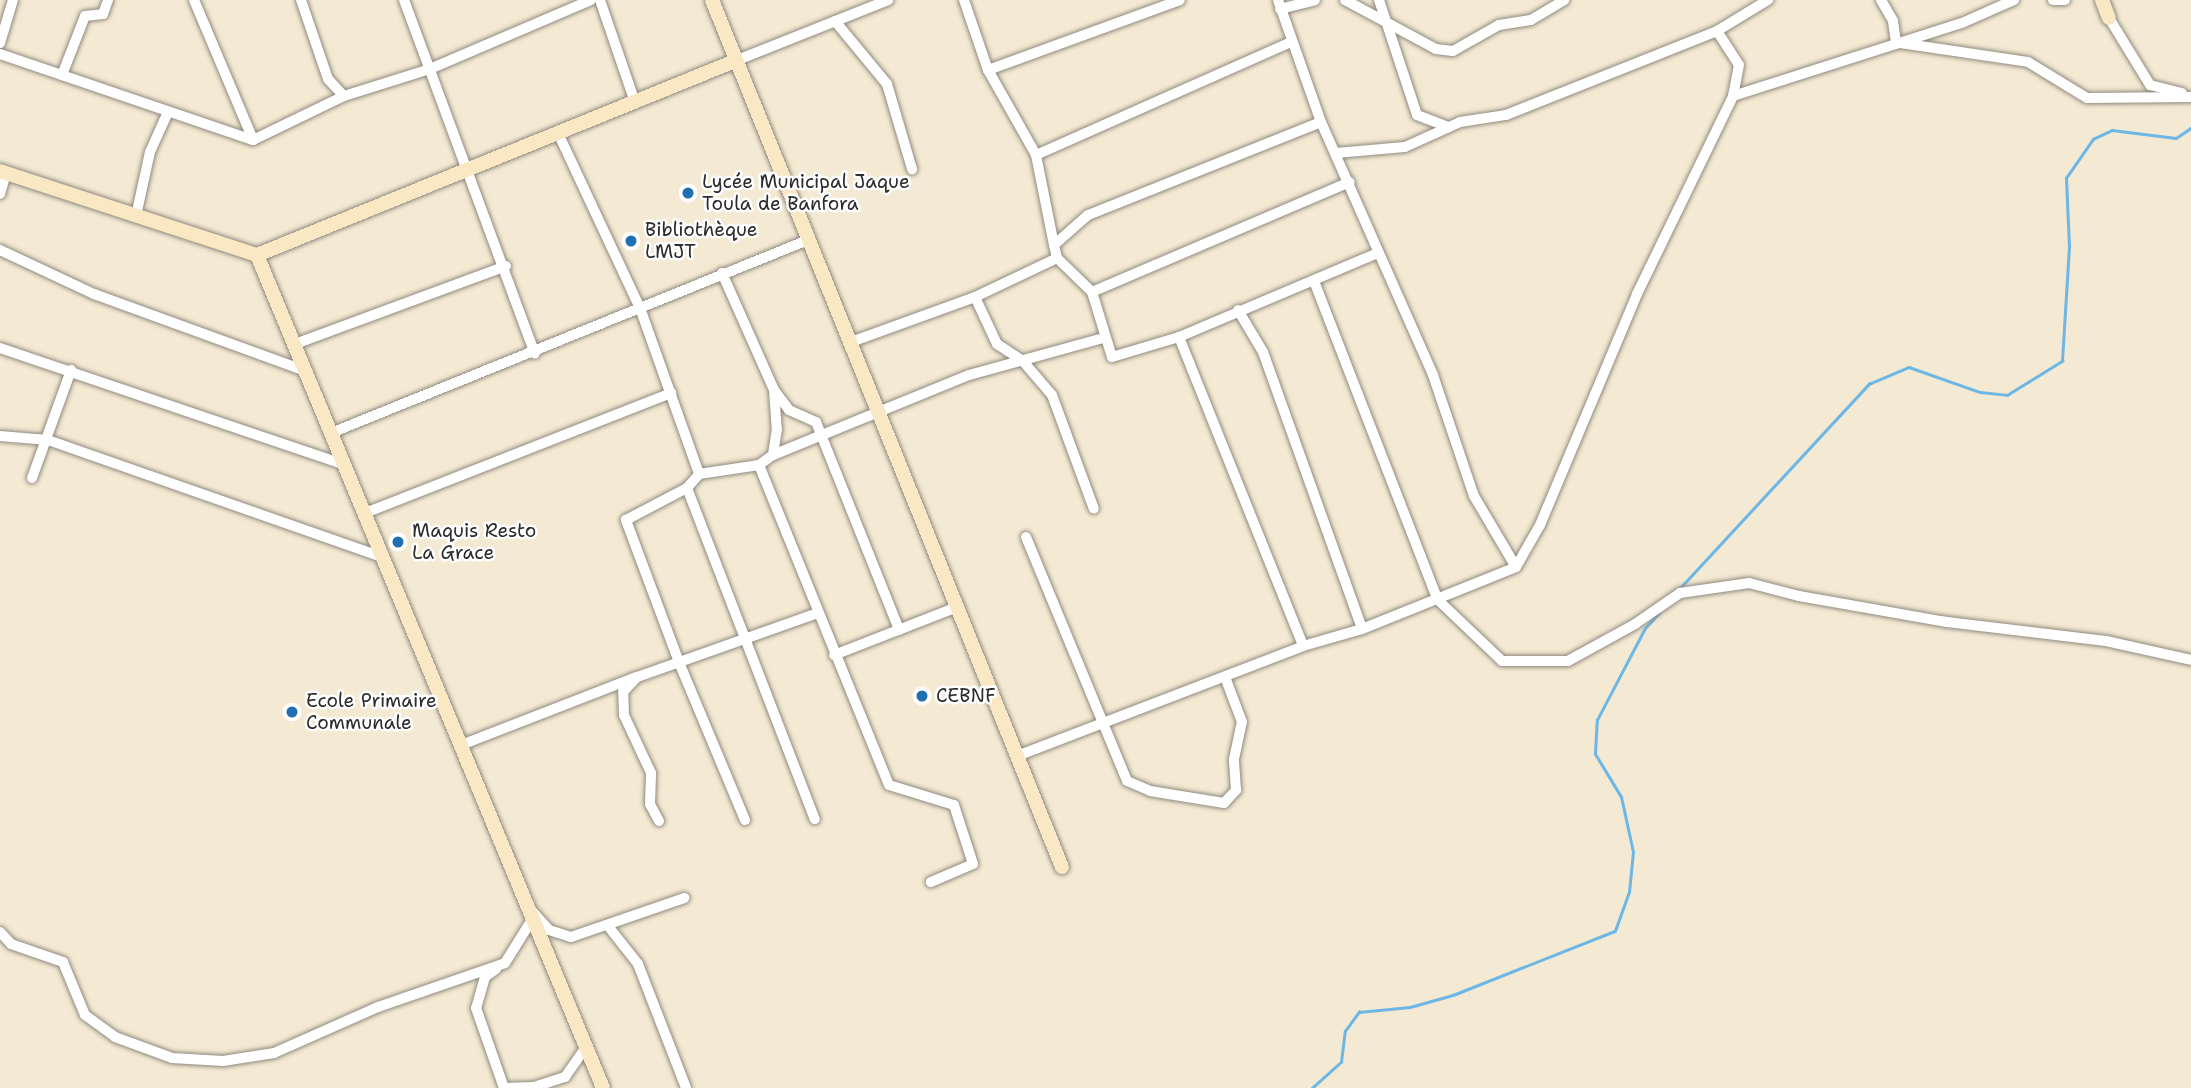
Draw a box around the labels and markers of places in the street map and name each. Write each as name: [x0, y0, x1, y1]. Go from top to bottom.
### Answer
place label: Lycée Municipal Jaque Toula de Banfora: [702, 171, 910, 215]
marker: Lycée Municipal Jaque Toula de Banfora: [680, 185, 696, 201]
place label: Bibliothèque LMJT: [645, 219, 758, 263]
marker: Bibliothèque LMJT: [623, 233, 639, 249]
place label: Maquis Resto La Grace: [412, 520, 536, 564]
marker: Maquis Resto La Grace: [390, 534, 406, 550]
place label: CEBNF: [936, 685, 996, 707]
marker: CEBNF: [914, 688, 930, 704]
place label: Ecole Primaire Communale: [306, 690, 437, 734]
marker: Ecole Primaire Communale: [284, 704, 300, 720]

